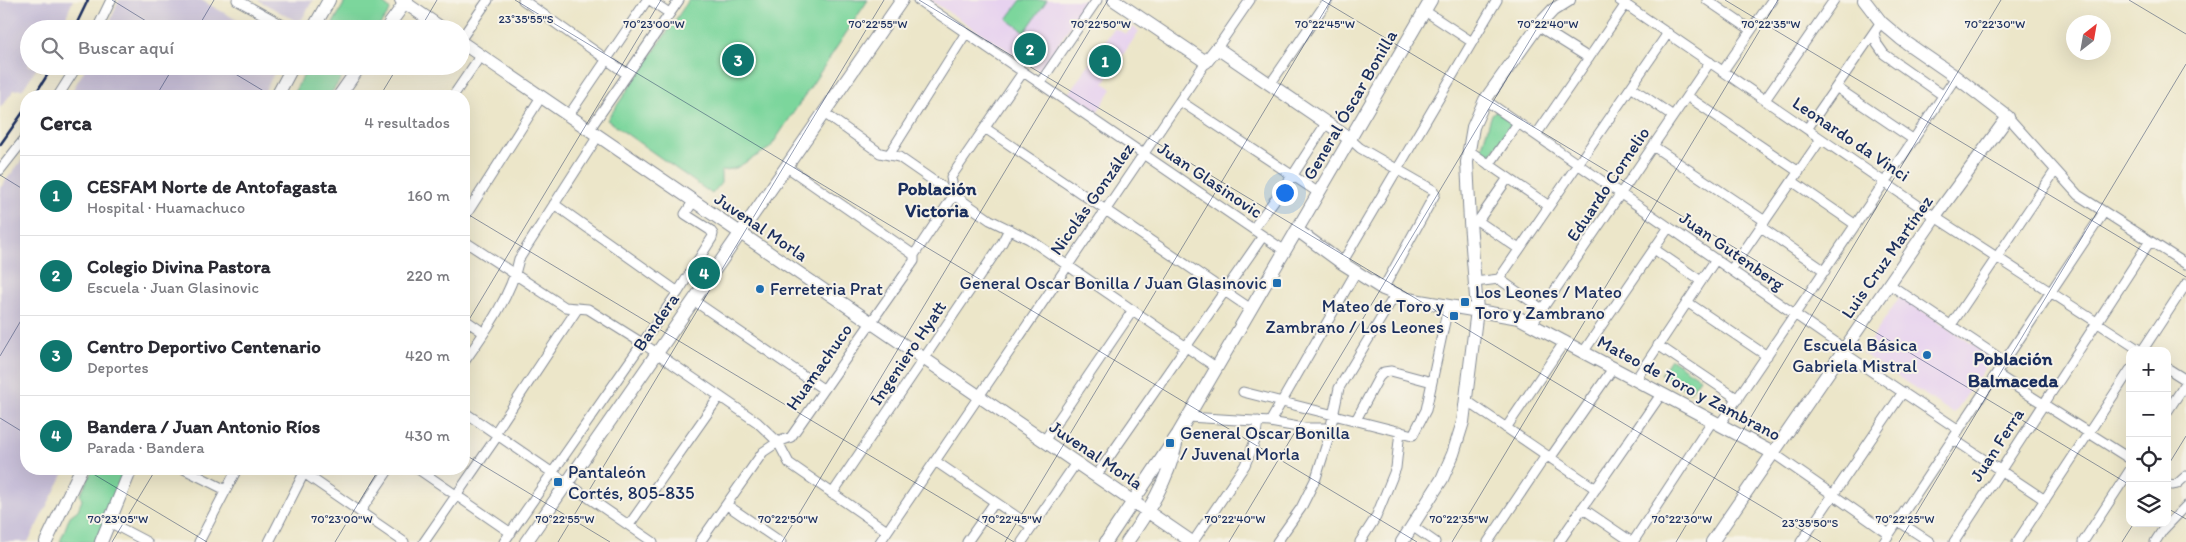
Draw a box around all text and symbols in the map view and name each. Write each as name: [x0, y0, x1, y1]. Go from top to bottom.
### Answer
text: 23°35'55"S: [498, 12, 554, 26]
north arrow: [2066, 15, 2111, 60]
text: 70°23'00"W: [623, 17, 685, 31]
text: 70°22'55"W: [849, 17, 907, 31]
text: 70°22'50"W: [1071, 17, 1131, 31]
text: 70°22'45"W: [1295, 17, 1355, 31]
text: 70°22'40"W: [1518, 17, 1579, 31]
text: 70°22'35"W: [1741, 17, 1801, 31]
text: 70°22'30"W: [1965, 17, 2025, 31]
search box: [20, 20, 470, 75]
street label: General Óscar Bonilla: [1298, 25, 1402, 184]
pin: 2: [1014, 30, 1046, 68]
icon: search: [38, 34, 66, 62]
text: Buscar aquí: [78, 36, 174, 59]
pin: 3: [722, 41, 754, 79]
pin: 1: [1089, 42, 1121, 80]
street label: Leonardo da Vinci: [1788, 92, 1914, 186]
text: Cerca: [40, 110, 92, 135]
text: 4 resultados: [364, 113, 450, 132]
street label: Eduardo Cornelio: [1562, 123, 1654, 245]
street label: Juan Glasinovic: [1153, 137, 1267, 223]
street label: Nicolás González: [1045, 138, 1139, 259]
text: CESFAM Norte de Antofagasta: [87, 175, 337, 198]
district label: Población Victoria: [898, 177, 977, 222]
your location: [1272, 180, 1298, 206]
text: 1: [52, 186, 60, 205]
text: 160 m: [407, 186, 450, 205]
street label: Juvenal Morla: [710, 188, 812, 266]
street label: Luis Cruz Martínez: [1836, 191, 1938, 323]
text: Hospital · Huamachuco: [87, 198, 245, 217]
street label: Juan Gutenberg: [1675, 207, 1790, 296]
pin: 4: [688, 254, 720, 292]
text: Colegio Divina Pastora: [87, 255, 271, 278]
text: 2: [52, 266, 60, 285]
text: 220 m: [406, 266, 450, 285]
place label: General Oscar Bonilla / Juan Glasinovic: [960, 272, 1267, 294]
marker: General Oscar Bonilla / Juan Glasinovic: [1271, 277, 1283, 289]
text: Escuela · Juan Glasinovic: [87, 278, 259, 297]
place label: Ferreteria Prat: [770, 278, 883, 300]
place label: Los Leones / Mateo Toro y Zambrano: [1475, 281, 1622, 324]
marker: Ferreteria Prat: [754, 283, 766, 295]
street label: Bandera: [628, 288, 684, 355]
place label: Mateo de Toro y Zambrano / Los Leones: [1265, 295, 1445, 338]
marker: Los Leones / Mateo Toro y Zambrano: [1459, 296, 1471, 308]
street label: Ingeniero Hyatt: [865, 297, 951, 409]
marker: Mateo de Toro y Zambrano / Los Leones: [1448, 310, 1460, 322]
street label: Huamachuco: [781, 319, 857, 415]
street label: Mateo de Toro y Zambrano: [1594, 330, 1784, 446]
place label: Escuela Básica Gabriela Mistral: [1792, 334, 1917, 377]
text: Centro Deportivo Centenario: [87, 335, 321, 358]
text: 3: [52, 346, 60, 365]
text: 420 m: [405, 346, 450, 365]
district label: Población Balmaceda: [1968, 347, 2059, 392]
map controls: [2126, 347, 2171, 527]
button: +: [2126, 347, 2171, 392]
marker: Escuela Básica Gabriela Mistral: [1921, 349, 1933, 361]
text: Deportes: [87, 358, 149, 377]
button: −: [2126, 392, 2171, 437]
street label: Juan Ferra: [1965, 404, 2029, 486]
text: Bandera / Juan Antonio Ríos: [87, 415, 320, 438]
street label: Juvenal Morla: [1045, 416, 1147, 494]
place label: General Oscar Bonilla / Juvenal Morla: [1180, 422, 1351, 465]
text: 4: [51, 426, 61, 445]
text: 430 m: [405, 426, 450, 445]
marker: General Oscar Bonilla / Juvenal Morla: [1164, 437, 1176, 449]
button: locate: [2126, 437, 2171, 482]
text: Parada · Bandera: [87, 438, 205, 457]
place label: Pantaleón Cortés, 805-835: [568, 461, 694, 504]
marker: Pantaleón Cortés, 805-835: [552, 476, 564, 488]
button: layers: [2126, 482, 2171, 527]
text: 70°23'05"W: [88, 512, 148, 526]
text: 70°23'00"W: [311, 512, 373, 526]
text: 70°22'55"W: [536, 512, 594, 526]
text: 70°22'50"W: [758, 512, 818, 526]
text: 70°22'45"W: [982, 512, 1042, 526]
text: 70°22'40"W: [1205, 512, 1266, 526]
text: 70°22'35"W: [1429, 512, 1489, 526]
text: 70°22'30"W: [1652, 512, 1712, 526]
text: 70°22'25"W: [1876, 512, 1935, 526]
text: 23°35'50"S: [1782, 516, 1838, 530]

